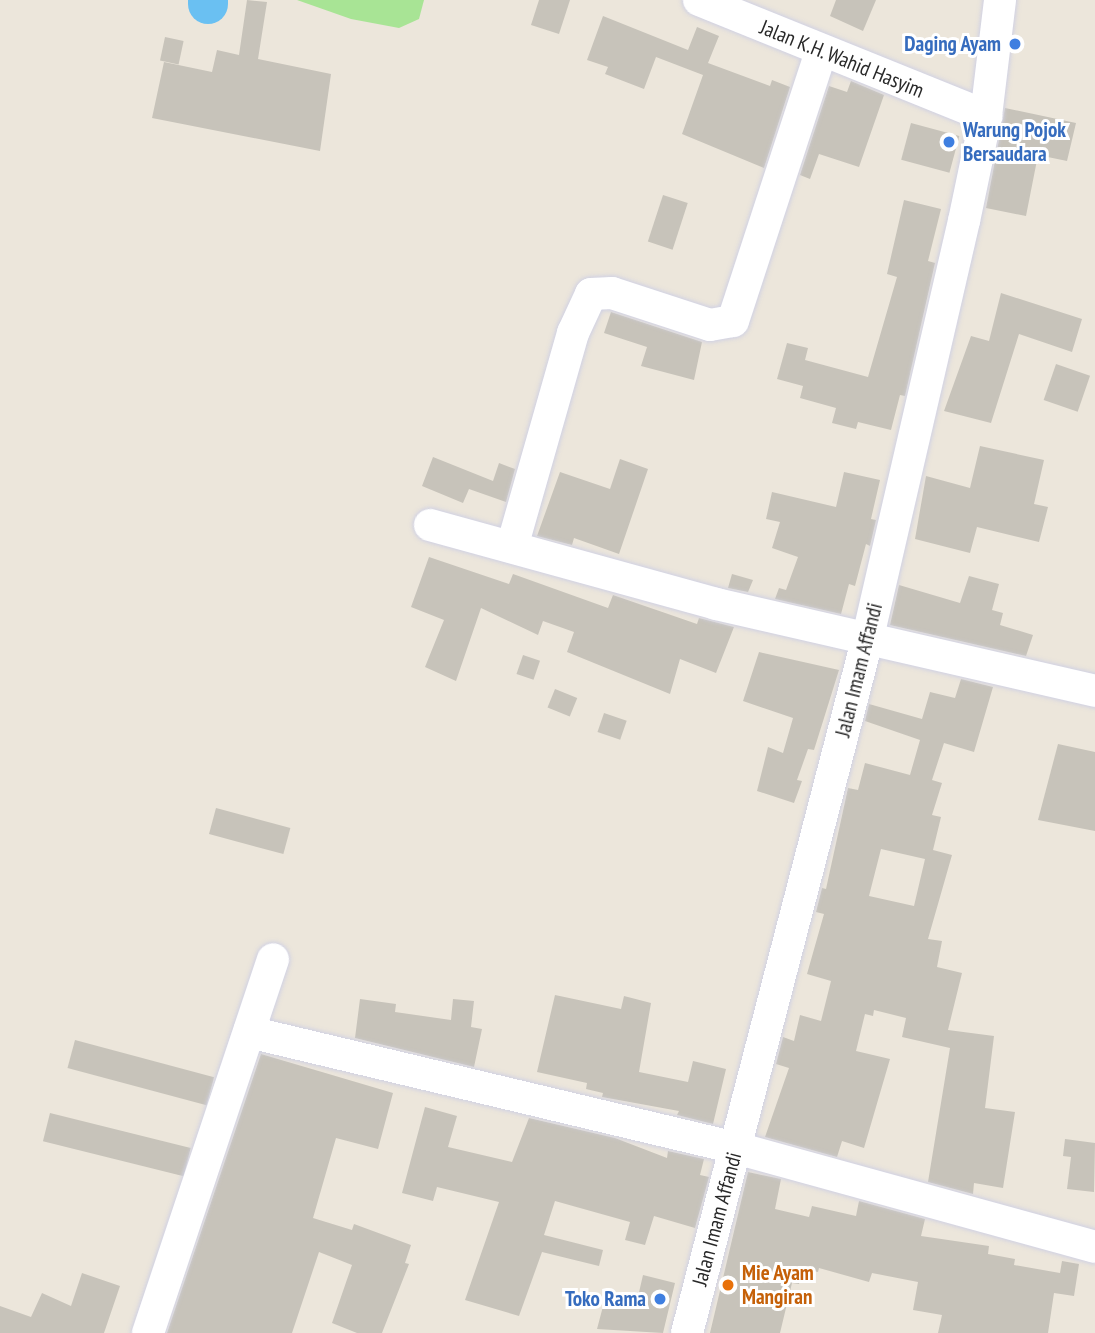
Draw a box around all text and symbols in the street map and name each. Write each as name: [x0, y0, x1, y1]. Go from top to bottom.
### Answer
street label: Jalan K.H. Wahid Hasyim: [756, 14, 928, 104]
place label: Daging Ayam: [904, 31, 1001, 57]
marker: Daging Ayam: [1007, 36, 1023, 52]
place label: Warung Pojok Bersaudara: [963, 117, 1066, 167]
marker: Warung Pojok Bersaudara: [941, 134, 957, 150]
street label: Jalan Imam Affandi: [830, 600, 888, 740]
street label: Jalan Imam Affandi: [687, 1149, 747, 1289]
place label: Mie Ayam Mangiran: [742, 1260, 814, 1310]
marker: Mie Ayam Mangiran: [720, 1277, 736, 1293]
place label: Toko Rama: [565, 1286, 646, 1312]
marker: Toko Rama: [652, 1291, 668, 1307]

